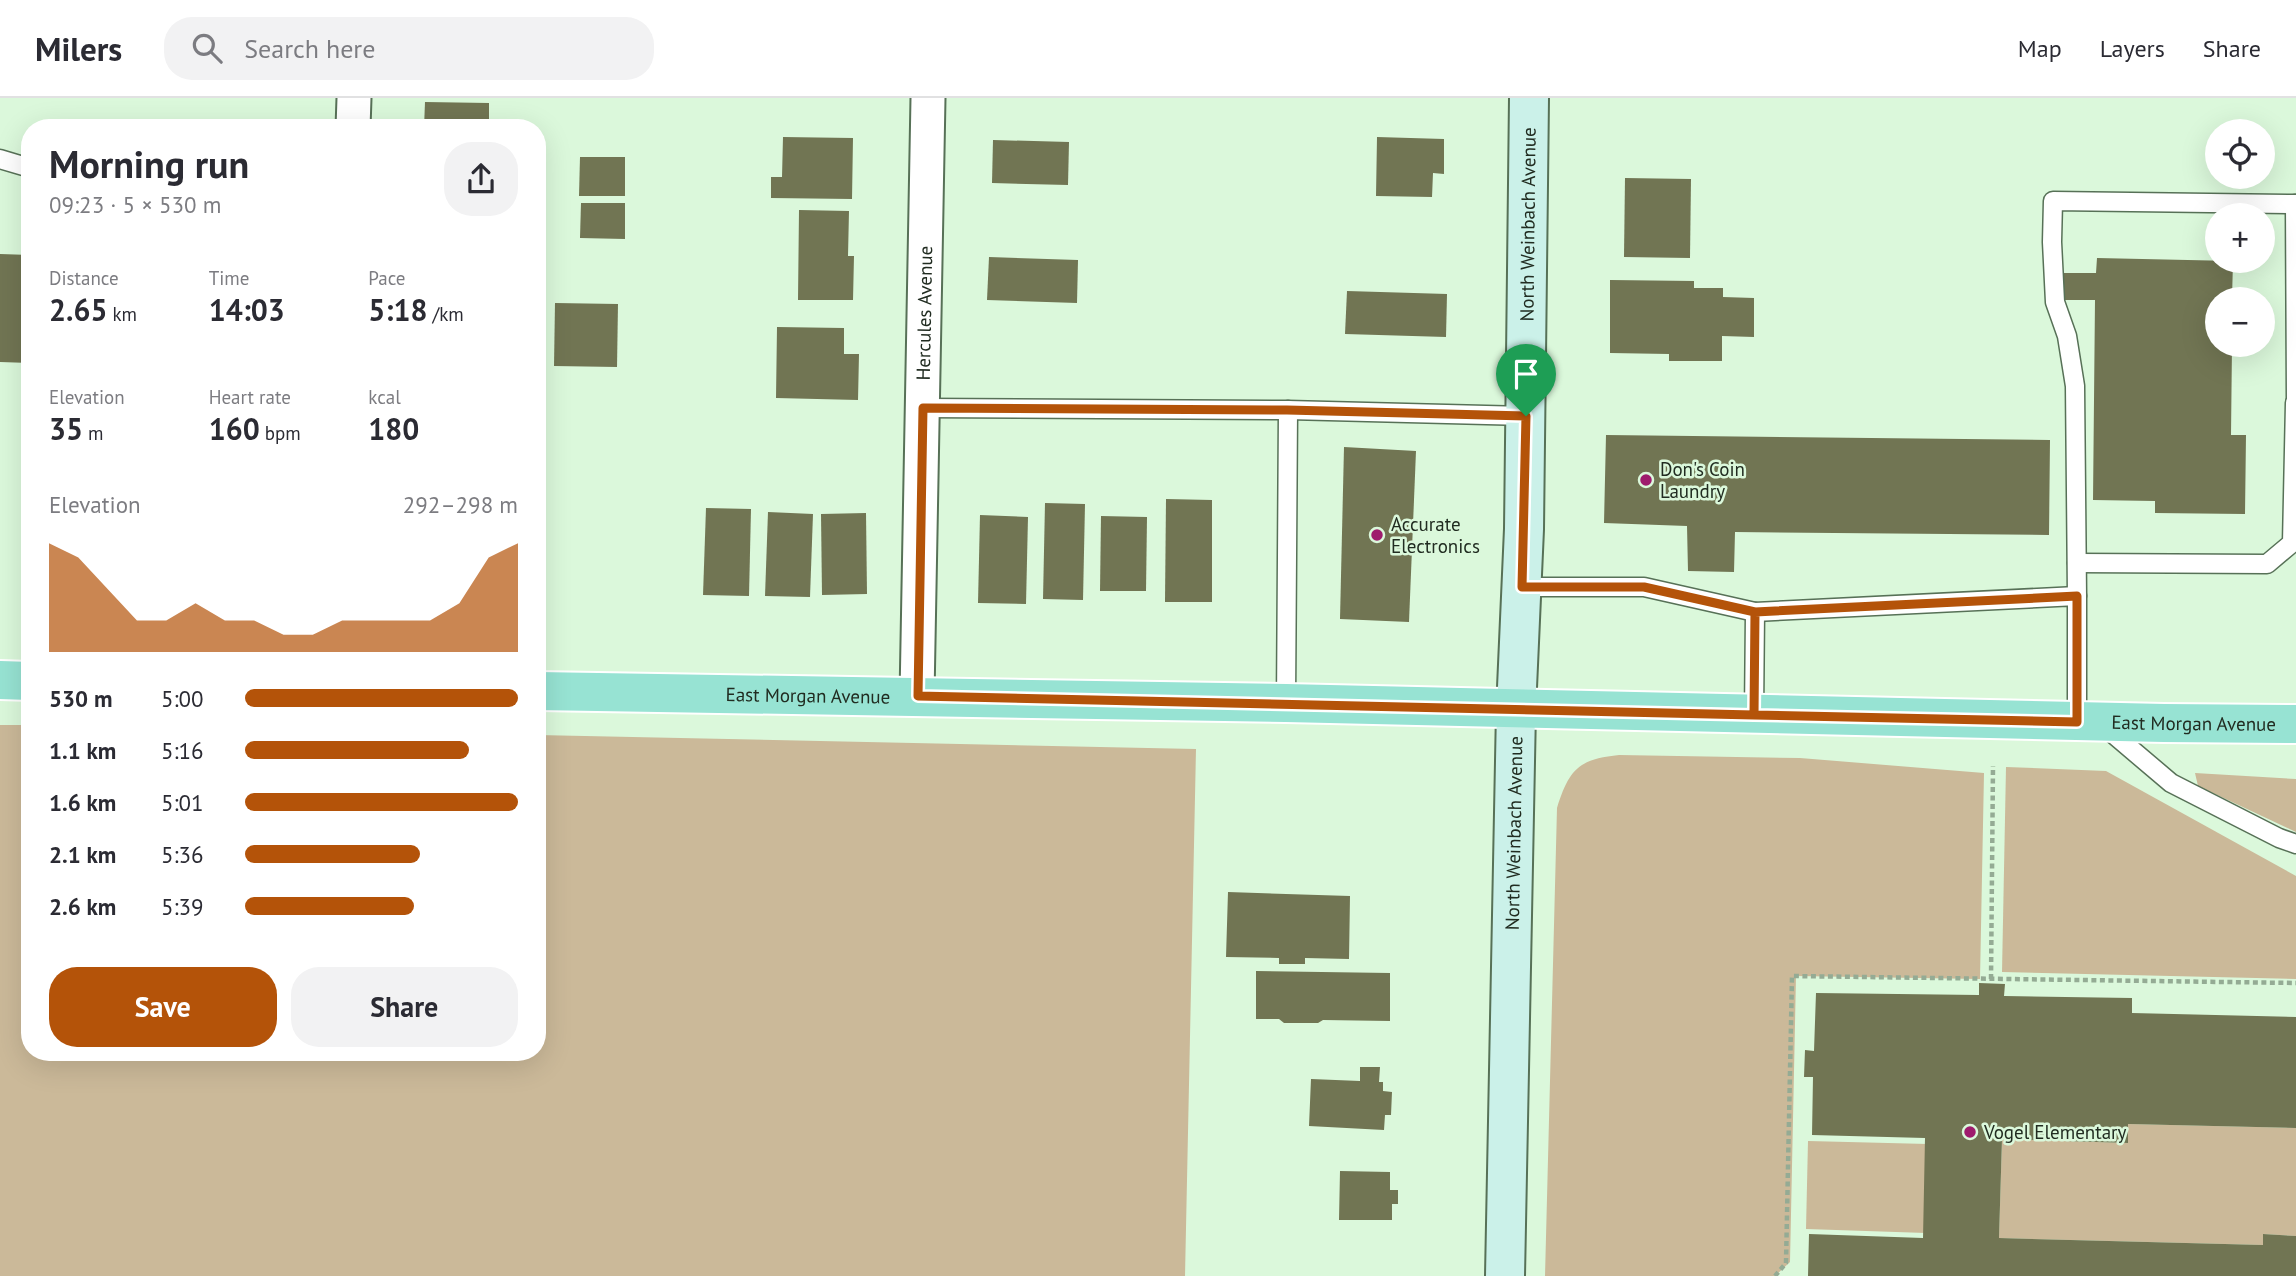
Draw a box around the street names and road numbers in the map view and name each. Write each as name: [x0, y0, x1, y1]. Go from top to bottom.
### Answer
street label: North Weinbach Avenue: [1514, 127, 1541, 322]
street label: Hercules Avenue: [911, 245, 937, 381]
street label: East Morgan Avenue: [725, 682, 891, 709]
street label: East Morgan Avenue: [2111, 710, 2276, 736]
street label: North Weinbach Avenue: [1500, 736, 1527, 930]

